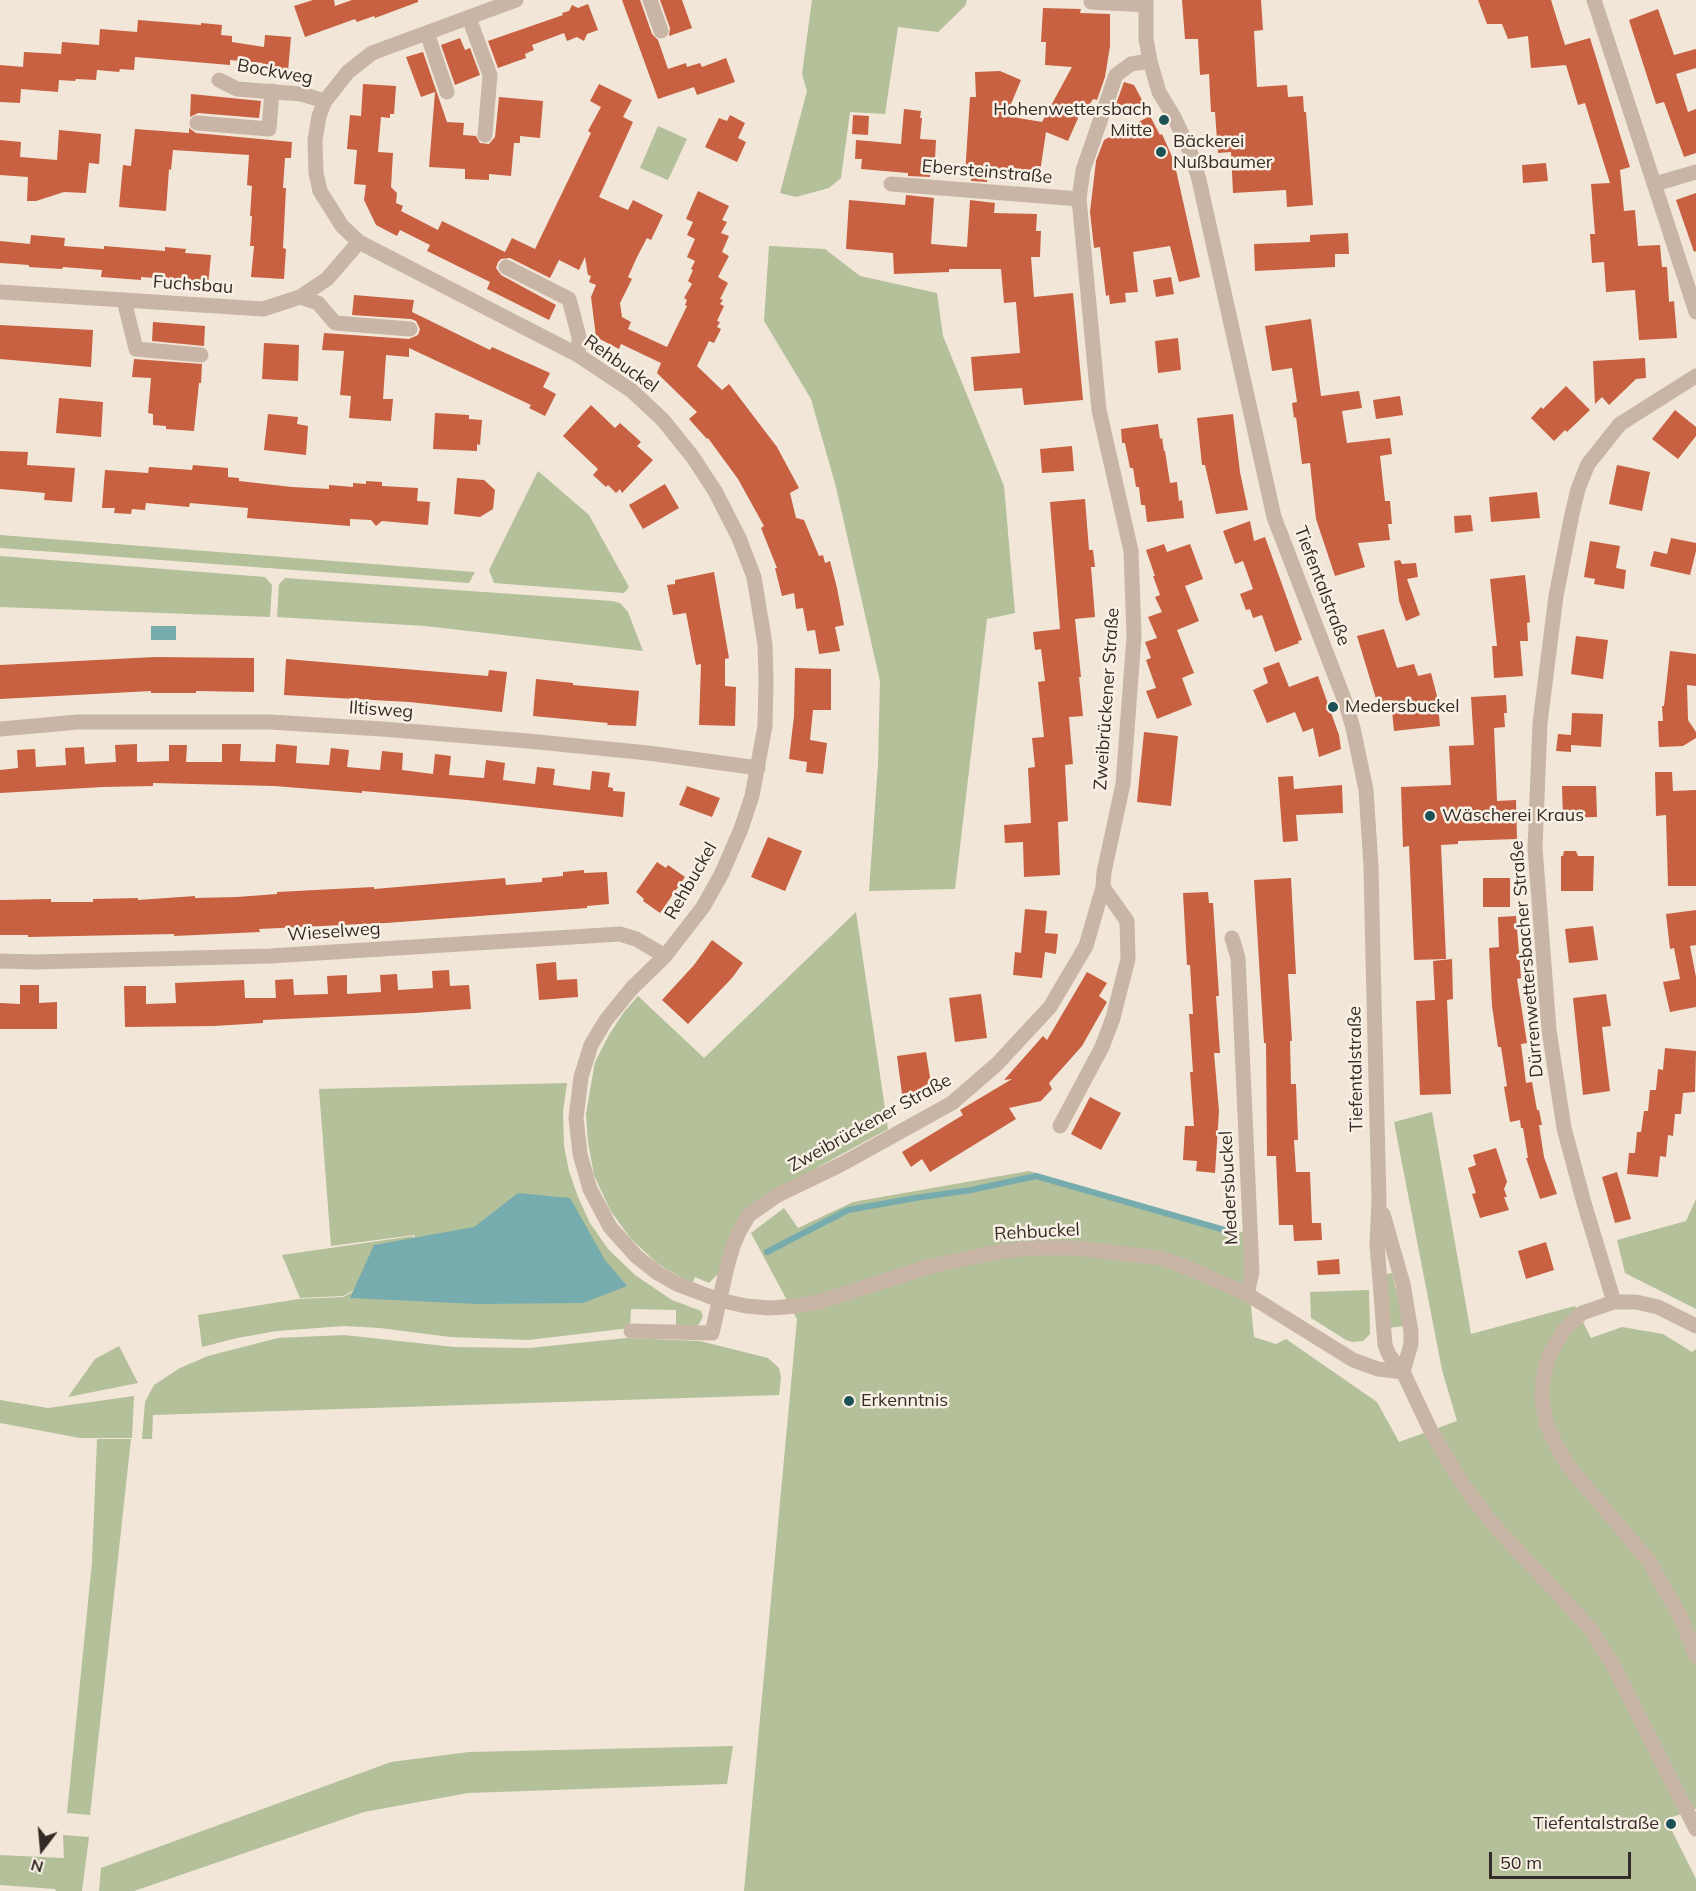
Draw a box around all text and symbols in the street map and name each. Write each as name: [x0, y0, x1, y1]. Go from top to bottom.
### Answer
street label: Bockweg: [235, 55, 315, 89]
place label: Hohenwettersbach Mitte: [993, 99, 1152, 142]
marker: Hohenwettersbach Mitte: [1157, 113, 1171, 127]
place label: Bäckerei Nußbaumer: [1173, 131, 1272, 174]
marker: Bäckerei Nußbaumer: [1154, 145, 1168, 159]
street label: Ebersteinstraße: [921, 156, 1053, 188]
street label: Fuchsbau: [152, 271, 234, 299]
street label: Rehbuckel: [580, 331, 662, 397]
street label: Tiefentalstraße: [1289, 523, 1355, 649]
street label: Zweibrückener Straße: [1090, 607, 1124, 791]
place label: Medersbuckel: [1345, 696, 1459, 718]
street label: Iltisweg: [348, 697, 414, 723]
marker: Medersbuckel: [1326, 700, 1340, 714]
place label: Wäscherei Kraus: [1442, 805, 1584, 827]
marker: Wäscherei Kraus: [1423, 809, 1437, 823]
street label: Rehbuckel: [660, 838, 722, 924]
street label: Dürrenwettersbacher Straße: [1506, 840, 1548, 1078]
street label: Wieselweg: [287, 918, 381, 946]
street label: Tiefentalstraße: [1344, 1006, 1368, 1132]
street label: Zweibrückener Straße: [785, 1069, 955, 1177]
street label: Medersbuckel: [1215, 1130, 1243, 1246]
street label: Rehbuckel: [994, 1219, 1080, 1245]
place label: Erkenntnis: [861, 1390, 948, 1412]
marker: Erkenntnis: [842, 1394, 856, 1408]
place label: Tiefentalstraße: [1533, 1813, 1659, 1835]
marker: Tiefentalstraße: [1664, 1817, 1678, 1831]
north arrow: [12, 1819, 72, 1879]
scale bar: [1492, 1840, 1634, 1878]
text: 50 m: [1500, 1851, 1542, 1874]
text: N: [28, 1855, 46, 1878]

